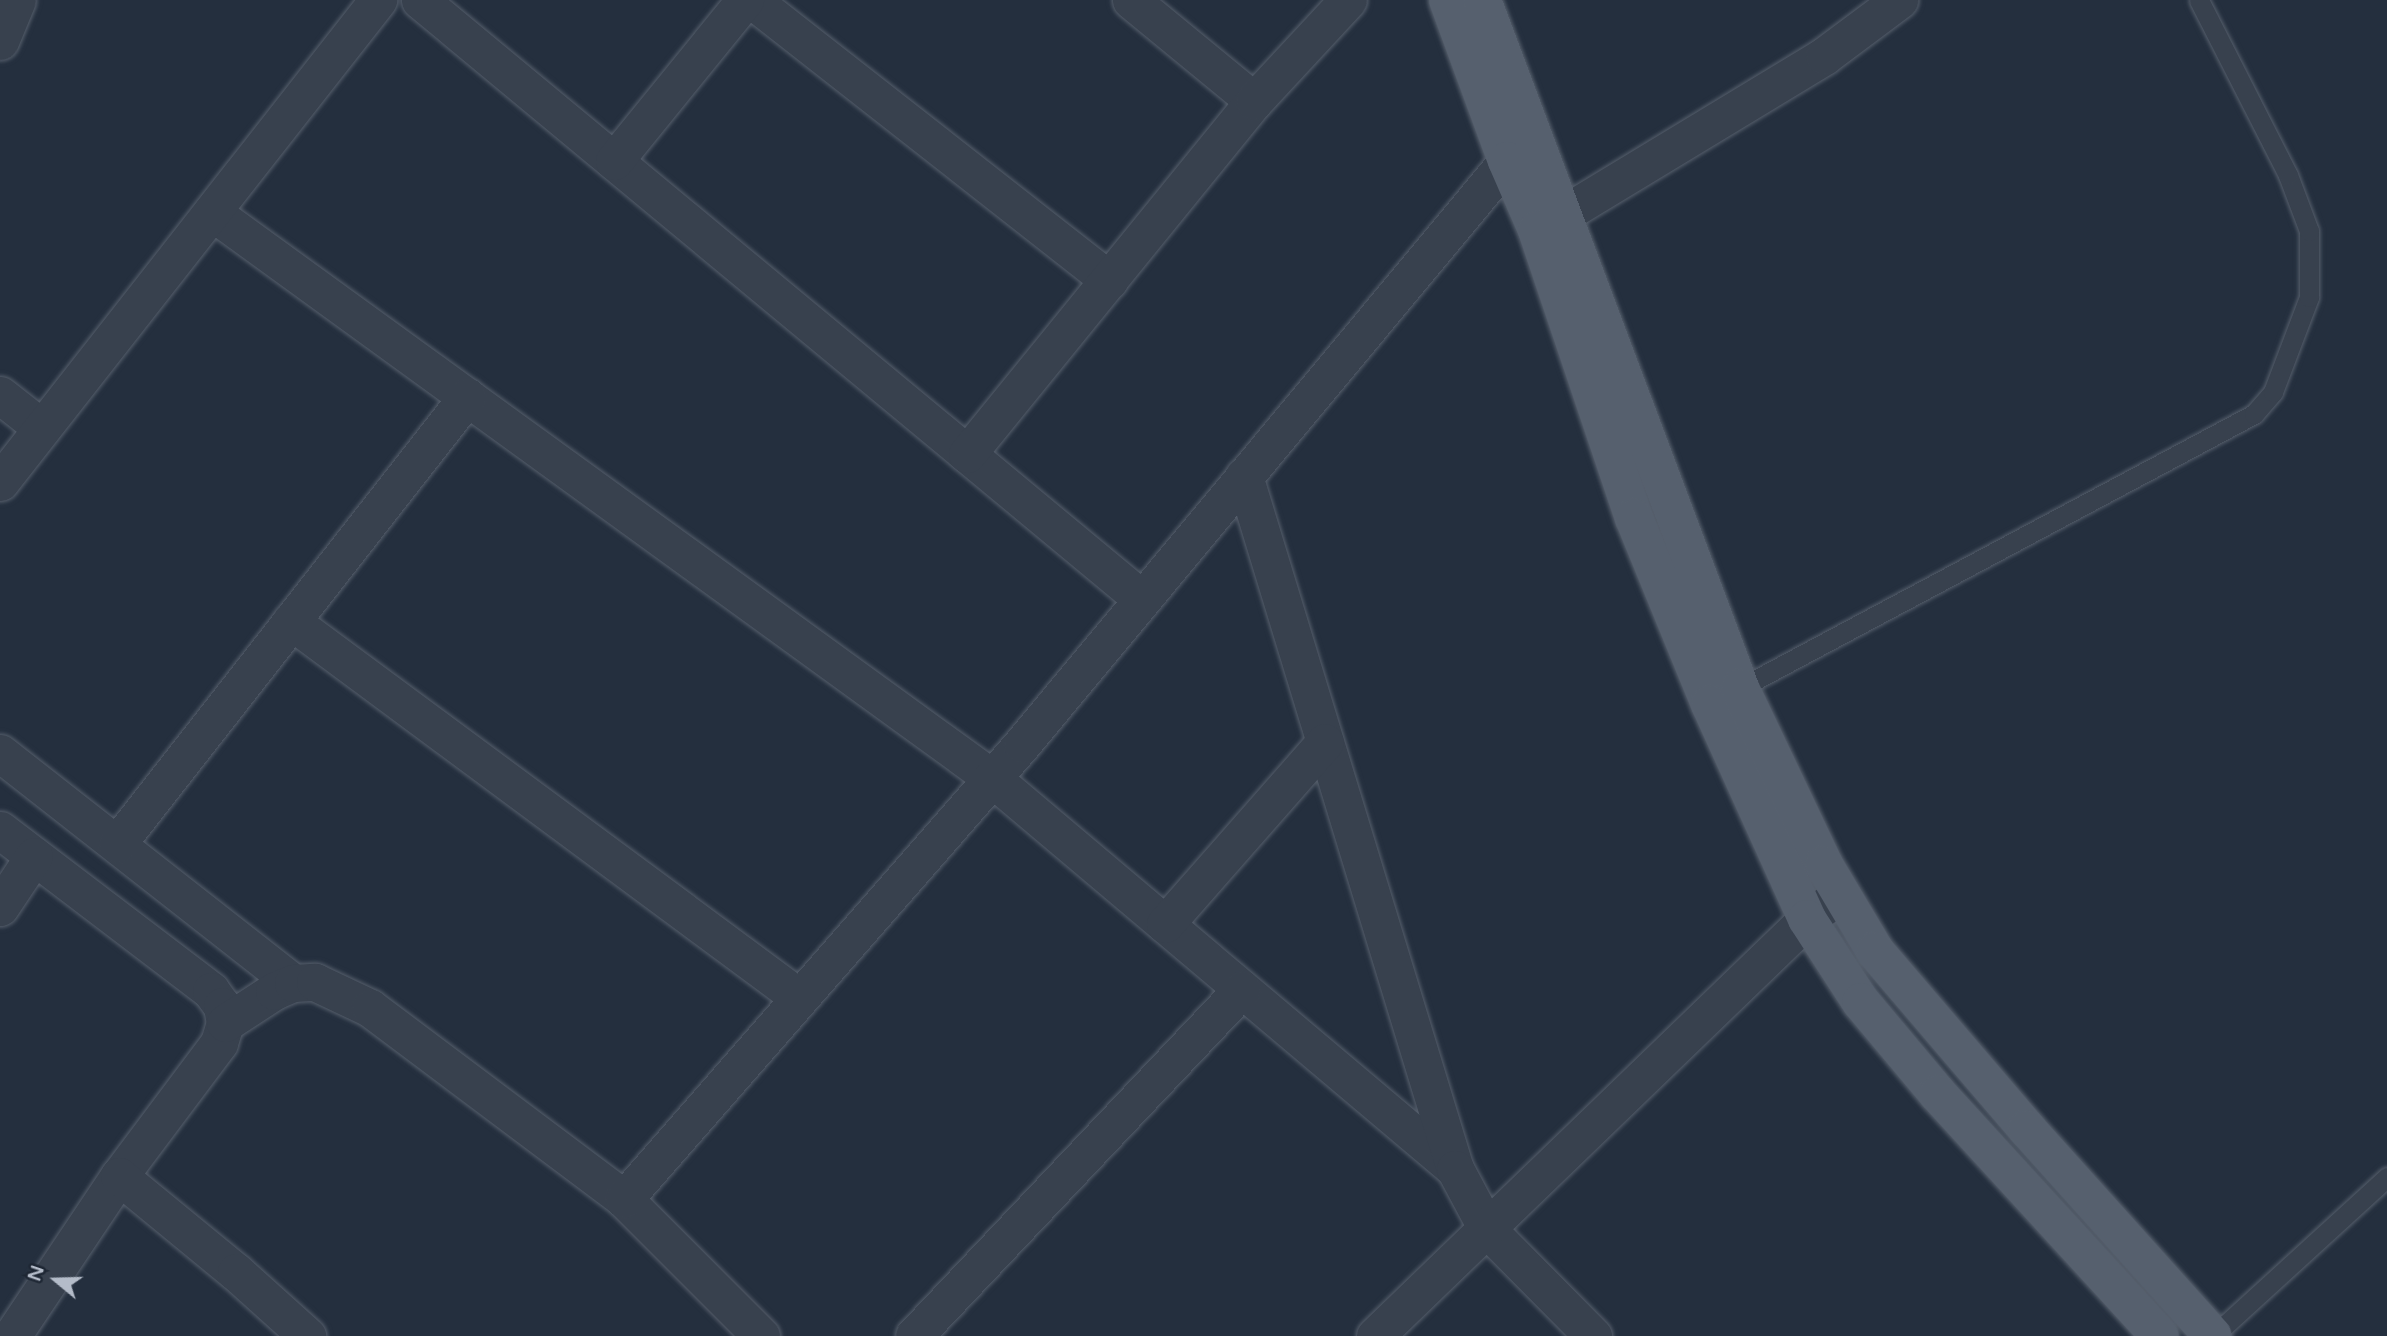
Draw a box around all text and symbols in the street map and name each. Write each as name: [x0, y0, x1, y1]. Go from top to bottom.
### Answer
north arrow: [21, 1245, 91, 1315]
text: N: [23, 1262, 49, 1284]

